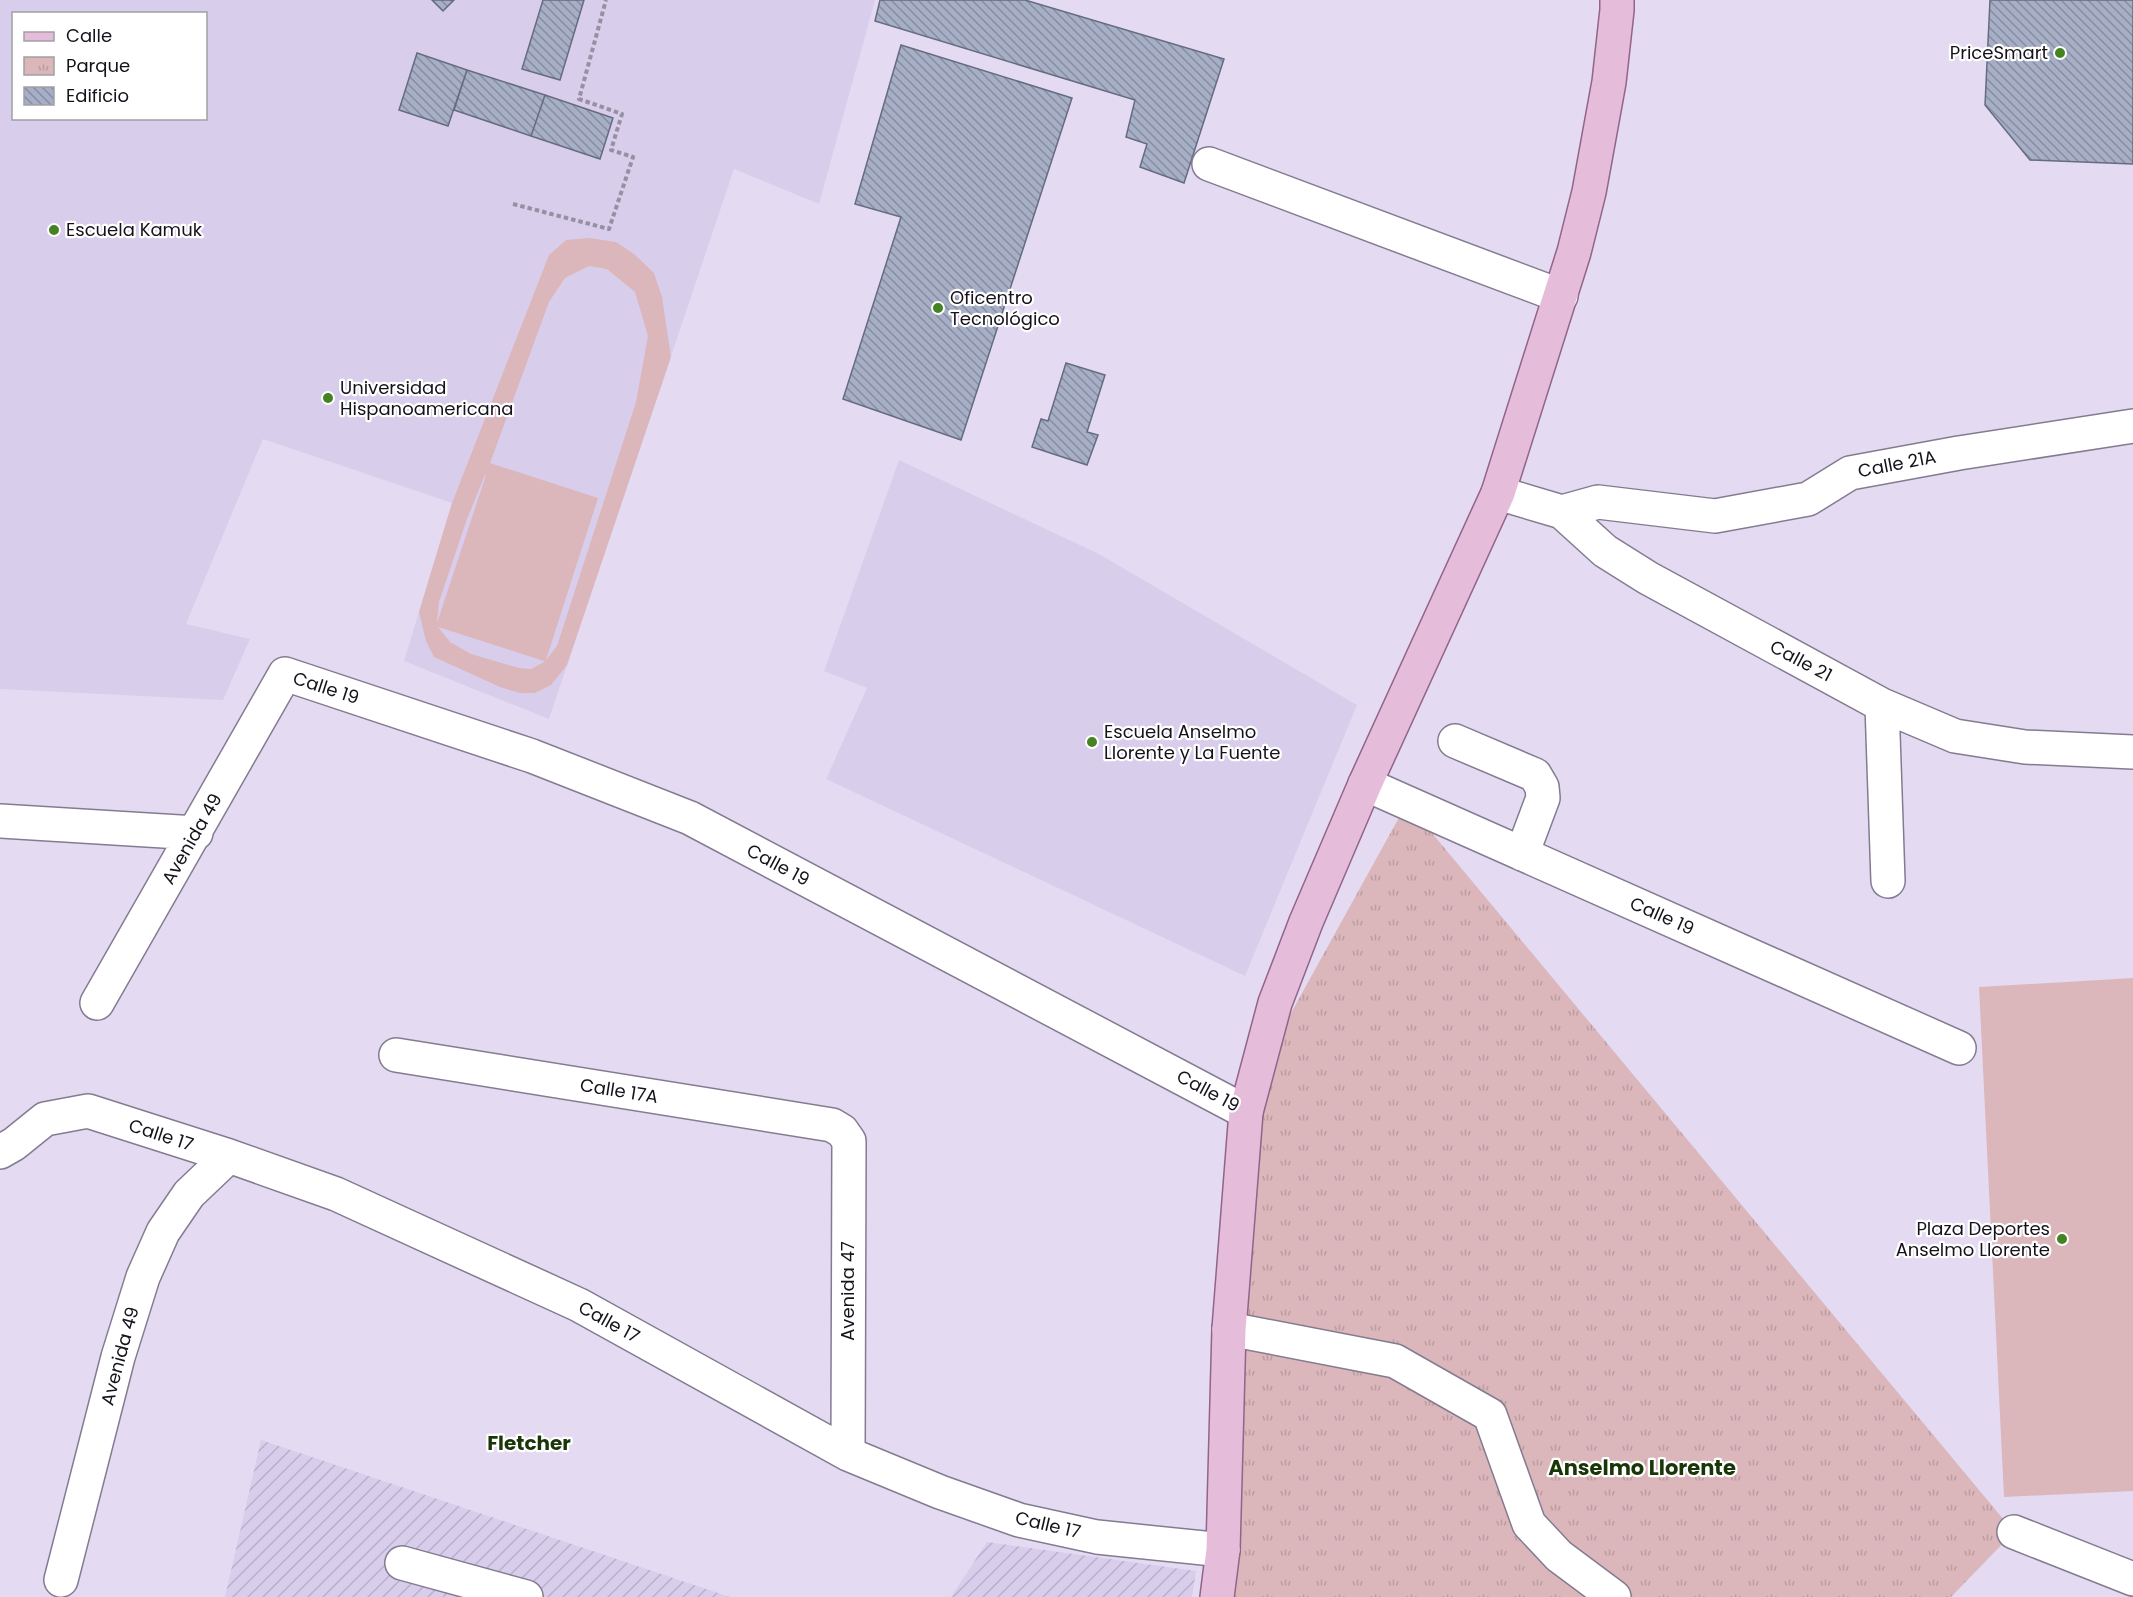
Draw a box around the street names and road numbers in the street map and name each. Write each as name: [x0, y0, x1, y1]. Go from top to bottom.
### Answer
street label: Calle 21A: [1856, 444, 1938, 483]
street label: Calle 21: [1766, 634, 1837, 687]
street label: Calle 19: [290, 665, 362, 710]
street label: Avenida 49: [155, 789, 228, 889]
street label: Calle 19: [742, 838, 814, 892]
street label: Calle 19: [1626, 890, 1698, 941]
street label: Calle 19: [1172, 1064, 1244, 1118]
street label: Calle 17A: [578, 1072, 660, 1109]
street label: Calle 17: [126, 1112, 197, 1157]
street label: Avenida 47: [835, 1241, 860, 1341]
street label: Calle 17: [574, 1295, 645, 1349]
street label: Avenida 49: [94, 1304, 145, 1408]
street label: Calle 17: [1013, 1505, 1083, 1544]

